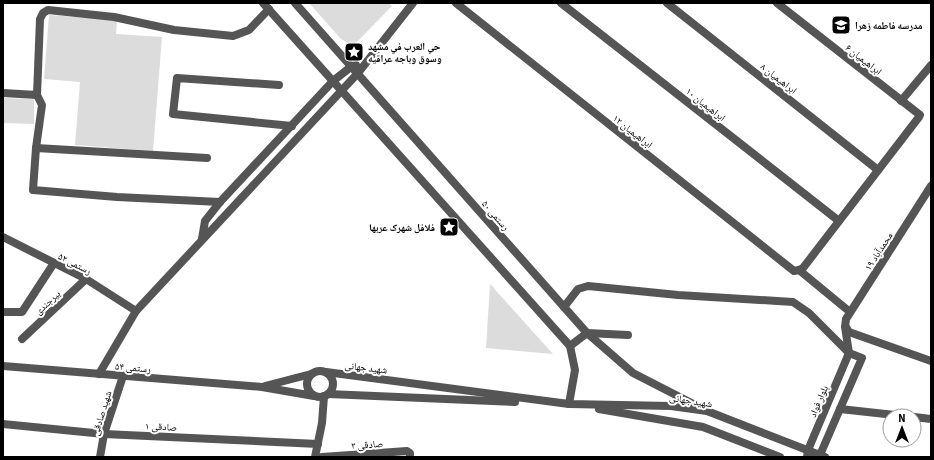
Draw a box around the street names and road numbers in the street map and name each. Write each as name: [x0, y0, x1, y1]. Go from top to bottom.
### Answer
street label: ابراهیمیان ۶: [842, 41, 885, 78]
street label: ابراهیمیان ۸: [757, 60, 800, 97]
street label: ابراهیمیان ۱۰: [682, 85, 728, 125]
street label: ابراهیمیان ۱۲: [609, 112, 655, 152]
street label: رستمی ۵۰: [478, 197, 512, 234]
street label: محمدآباد ۱۹: [861, 229, 897, 273]
street label: رستمی ۵۲: [55, 249, 94, 278]
street label: بیرجندی: [32, 287, 64, 318]
street label: شهید جهانی: [344, 358, 389, 378]
street label: رستمی ۵۴: [114, 359, 152, 377]
street label: بلوار فواد: [806, 383, 832, 420]
street label: شهید صادقی: [88, 389, 116, 437]
street label: شهید جهانی: [668, 391, 714, 411]
street label: صادقی ۱: [145, 419, 177, 435]
street label: صادقی ۲: [351, 437, 384, 453]

